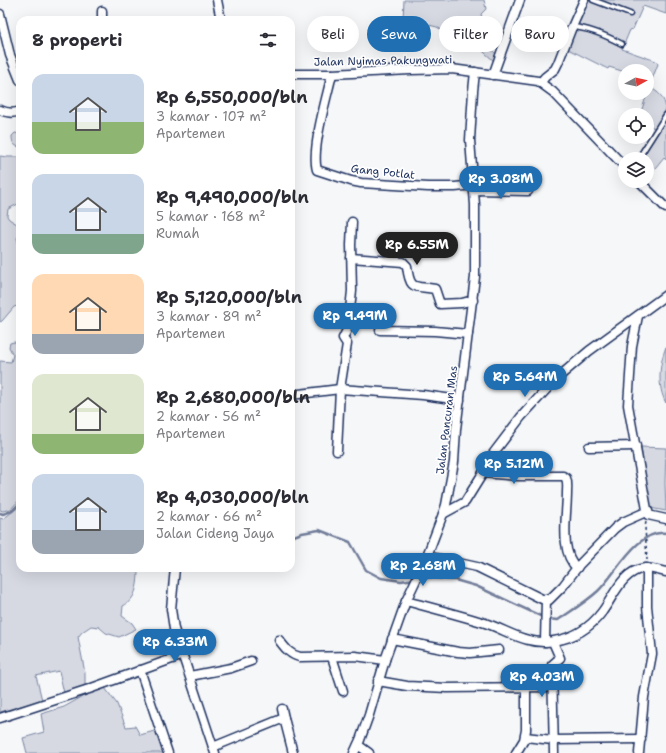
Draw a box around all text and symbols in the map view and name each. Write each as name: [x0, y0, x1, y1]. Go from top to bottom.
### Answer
chip: Beli: [307, 16, 359, 52]
chip: Sewa: [367, 16, 431, 52]
chip: Filter: [439, 16, 503, 52]
chip: Baru: [511, 16, 569, 52]
text: 8 properti: [32, 29, 122, 51]
icon: filters: [257, 29, 279, 51]
street label: Jalan Nyimas Pakungwati: [313, 52, 453, 70]
north arrow: [618, 64, 654, 100]
map controls: [618, 64, 654, 188]
text: Rp 6,550,000/bln: [156, 86, 308, 108]
icon: home: [64, 90, 112, 138]
text: 3 kamar · 107 m²: [156, 108, 267, 125]
button: locate: [618, 108, 654, 144]
text: Apartemen: [156, 125, 225, 142]
button: layers: [618, 152, 654, 188]
street label: Gang Potlat: [350, 161, 416, 183]
pin: Rp 3.08M: [460, 166, 542, 200]
text: Rp 3.08M: [468, 170, 534, 187]
text: Rp 9,490,000/bln: [156, 186, 309, 208]
icon: home: [64, 190, 112, 238]
text: 5 kamar · 168 m²: [156, 208, 266, 225]
text: Rumah: [156, 225, 200, 242]
pin: Rp 6.55M: [376, 232, 458, 266]
text: Rp 6.55M: [385, 236, 449, 253]
text: Rp 5,120,000/bln: [156, 286, 302, 308]
icon: home: [64, 290, 112, 338]
pin: Rp 9.49M: [314, 303, 396, 337]
text: Rp 9.49M: [323, 307, 387, 324]
text: 3 kamar · 89 m²: [156, 308, 262, 325]
text: Apartemen: [156, 325, 225, 342]
pin: Rp 5.64M: [484, 364, 566, 398]
street label: Jalan Pancuran Mas: [433, 365, 461, 475]
text: Rp 5.64M: [493, 368, 557, 385]
text: Rp 2,680,000/bln: [156, 386, 310, 408]
icon: home: [64, 390, 112, 438]
text: 2 kamar · 56 m²: [156, 408, 261, 425]
text: Apartemen: [156, 425, 225, 442]
pin: Rp 5.12M: [473, 451, 555, 485]
text: Rp 5.12M: [484, 455, 544, 472]
text: Rp 4,030,000/bln: [156, 486, 309, 508]
icon: home: [64, 490, 112, 538]
text: 2 kamar · 66 m²: [156, 508, 262, 525]
text: Jalan Cideng Jaya: [156, 525, 274, 542]
pin: Rp 2.68M: [382, 553, 464, 587]
text: Rp 2.68M: [390, 557, 456, 574]
pin: Rp 6.33M: [134, 629, 216, 663]
text: Rp 6.33M: [142, 633, 208, 650]
pin: Rp 4.03M: [501, 664, 583, 698]
text: Rp 4.03M: [510, 668, 574, 685]

